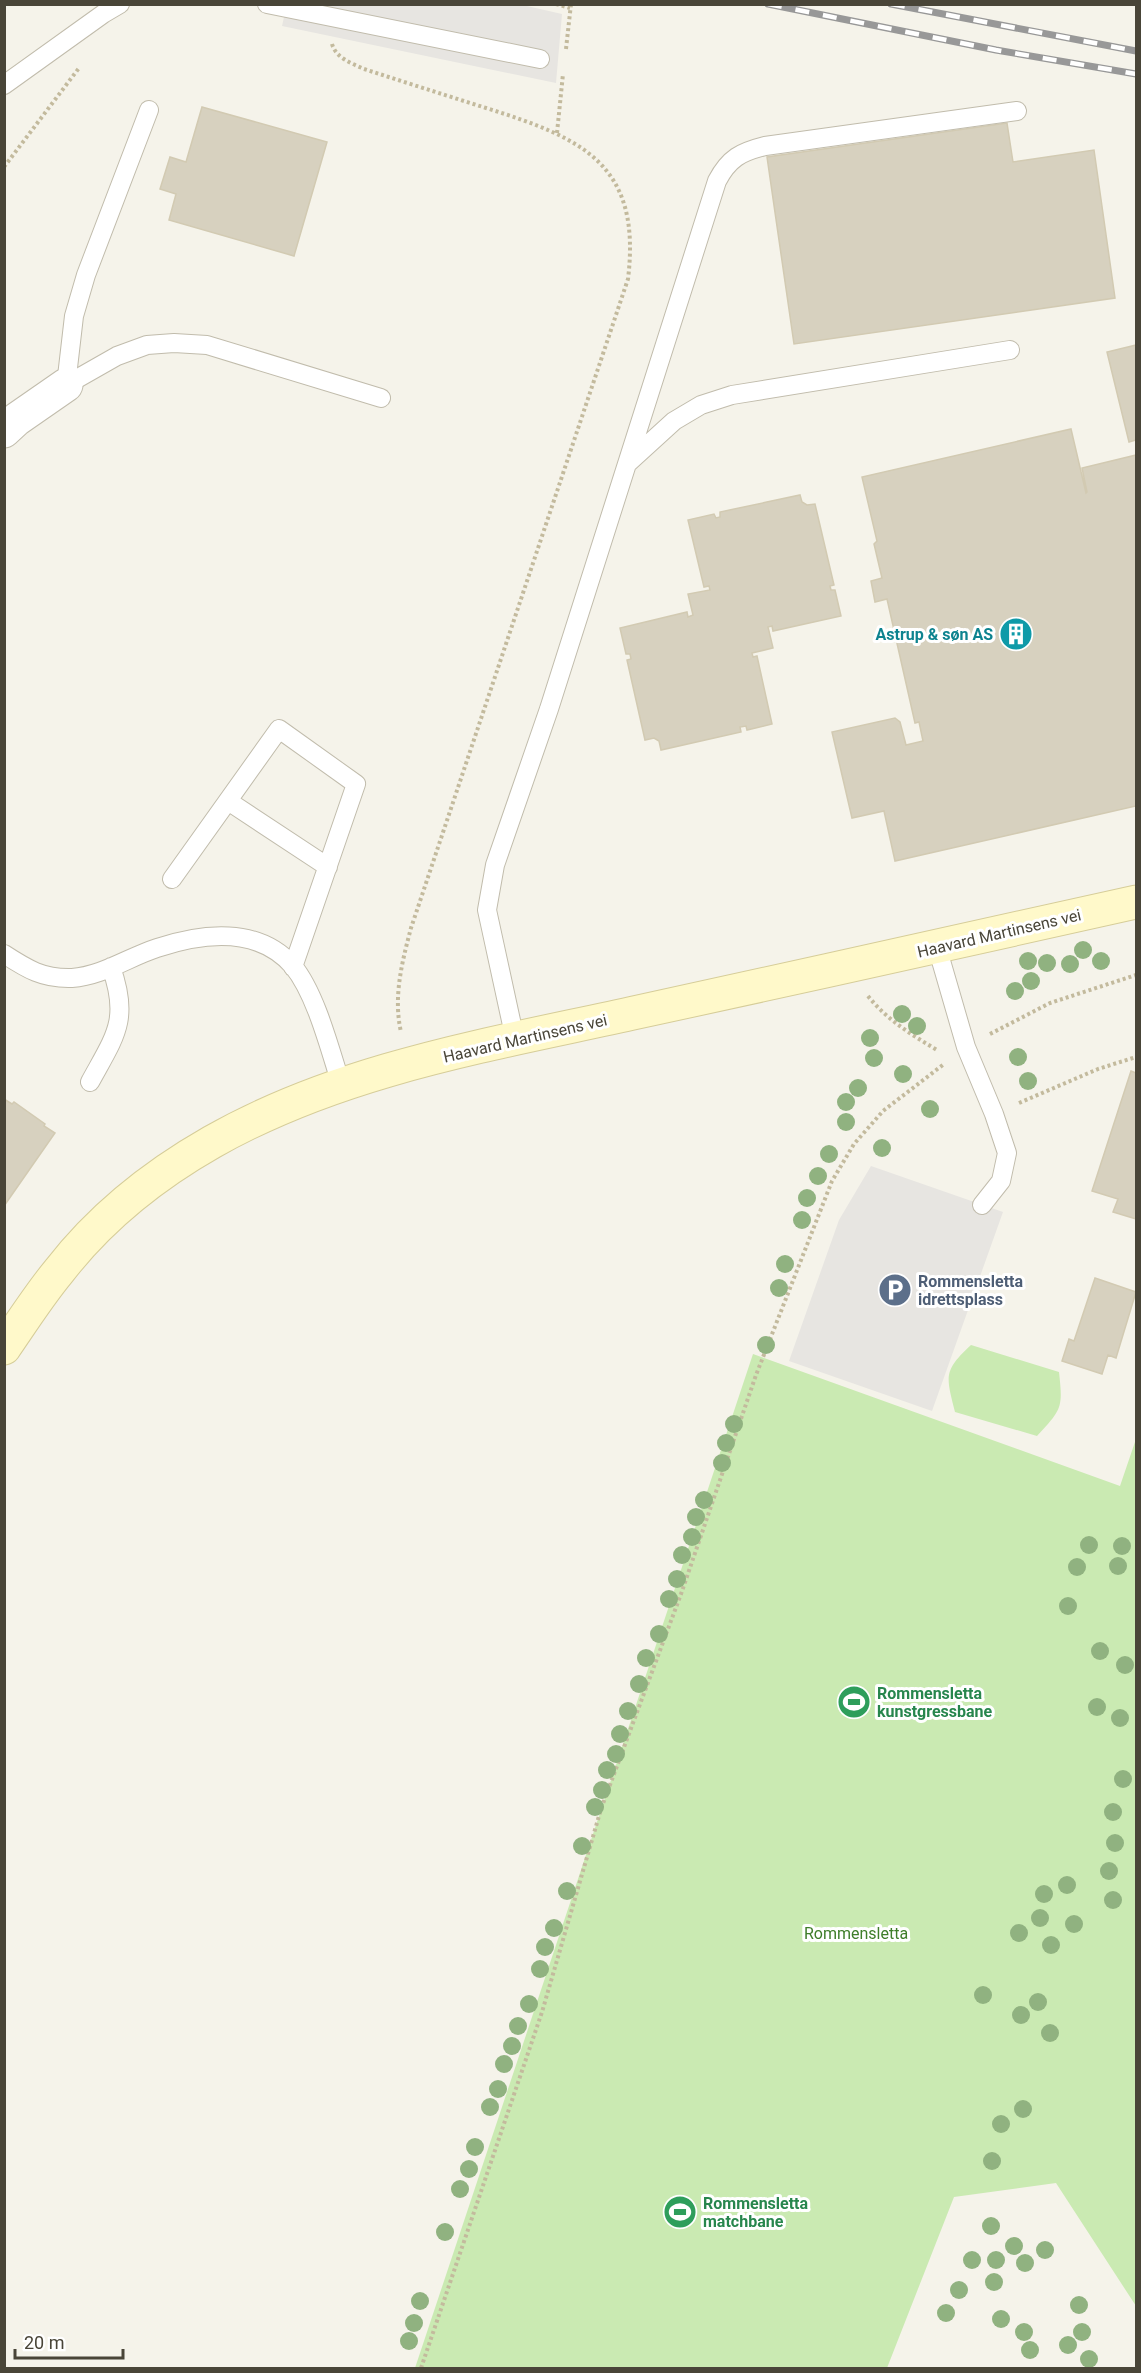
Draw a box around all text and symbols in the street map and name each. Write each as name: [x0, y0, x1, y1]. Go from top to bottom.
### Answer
building icon: Astrup & søn AS: [998, 616, 1034, 652]
place label: Astrup & søn AS: [876, 625, 993, 644]
street label: Haavard Martinsens vei: [915, 905, 1083, 962]
street label: Haavard Martinsens vei: [441, 1010, 609, 1067]
parking icon: Rommensletta idrettsplass: [877, 1272, 913, 1308]
place label: Rommensletta idrettsplass: [918, 1272, 1024, 1309]
sports icon: Rommensletta kunstgressbane: [836, 1684, 872, 1720]
place label: Rommensletta kunstgressbane: [877, 1684, 993, 1721]
park label: Rommensletta: [804, 1924, 908, 1943]
sports icon: Rommensletta matchbane: [662, 2194, 698, 2230]
place label: Rommensletta matchbane: [703, 2194, 809, 2231]
scale bar: [15, 2322, 123, 2360]
text: 20 m: [24, 2332, 64, 2353]

